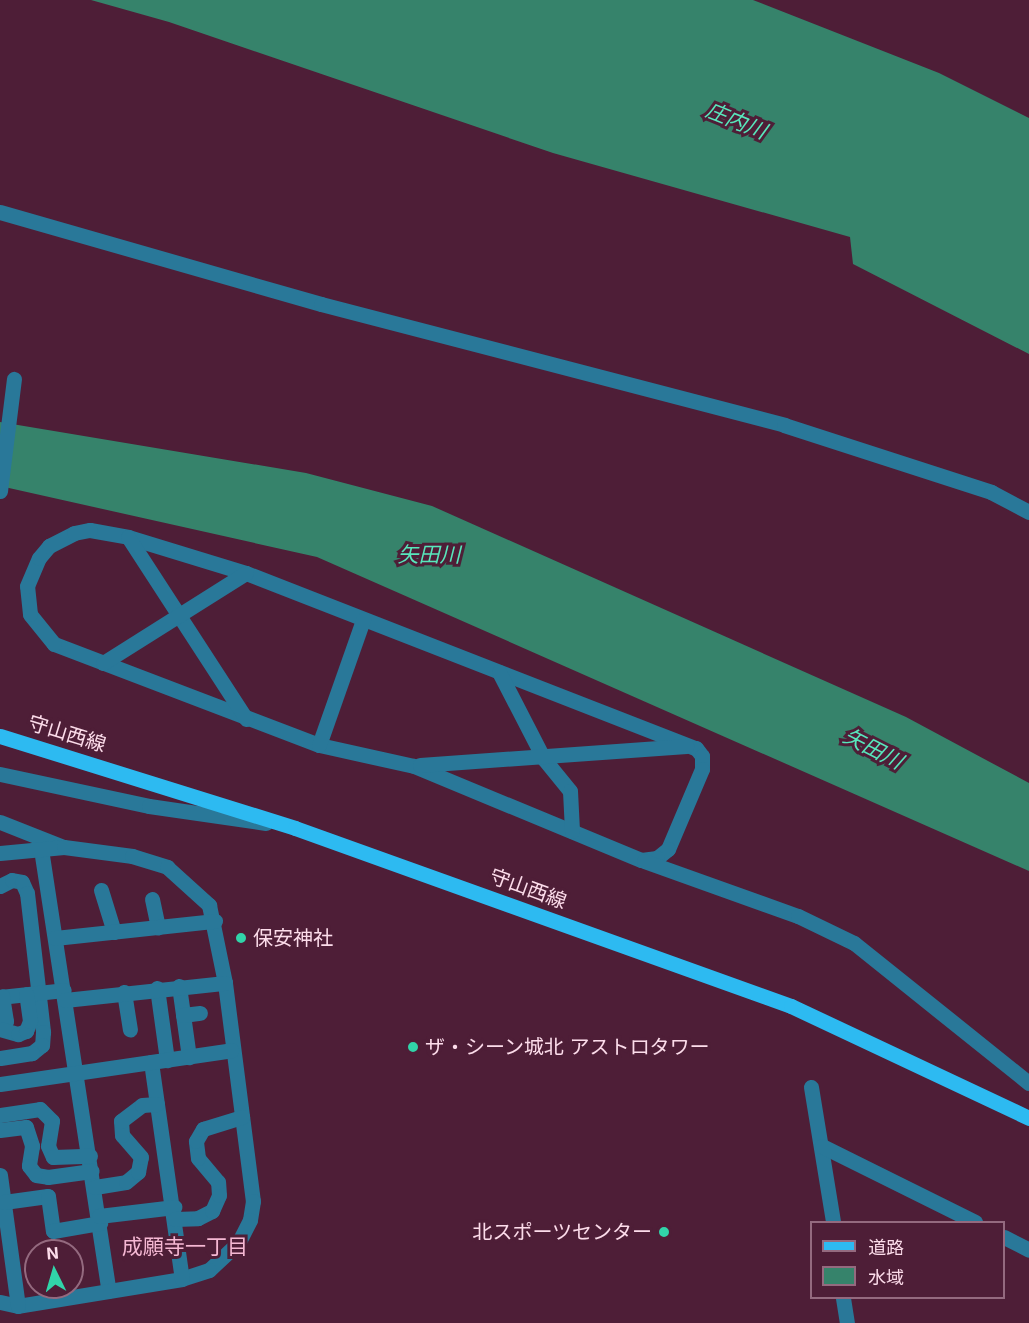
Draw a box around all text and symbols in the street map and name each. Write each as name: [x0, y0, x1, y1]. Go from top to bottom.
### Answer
water label: 庄内川: [702, 98, 770, 144]
water label: 矢田川: [398, 542, 460, 568]
street label: 守山西線: [25, 711, 109, 757]
water label: 矢田川: [839, 723, 907, 775]
street label: 守山西線: [486, 864, 570, 914]
place label: 保安神社: [253, 926, 333, 950]
marker: 保安神社: [234, 931, 248, 945]
place label: ザ・シーン城北 アストロタワー: [425, 1035, 711, 1059]
marker: ザ・シーン城北 アストロタワー: [406, 1040, 420, 1054]
place label: 北スポーツセンター: [472, 1220, 652, 1244]
legend: [810, 1221, 1005, 1299]
marker: 北スポーツセンター: [657, 1225, 671, 1239]
district label: 成願寺一丁目: [122, 1234, 248, 1260]
text: 道路: [868, 1237, 904, 1258]
north arrow: [24, 1239, 84, 1299]
text: N: [46, 1243, 60, 1264]
text: 水域: [868, 1267, 904, 1288]

